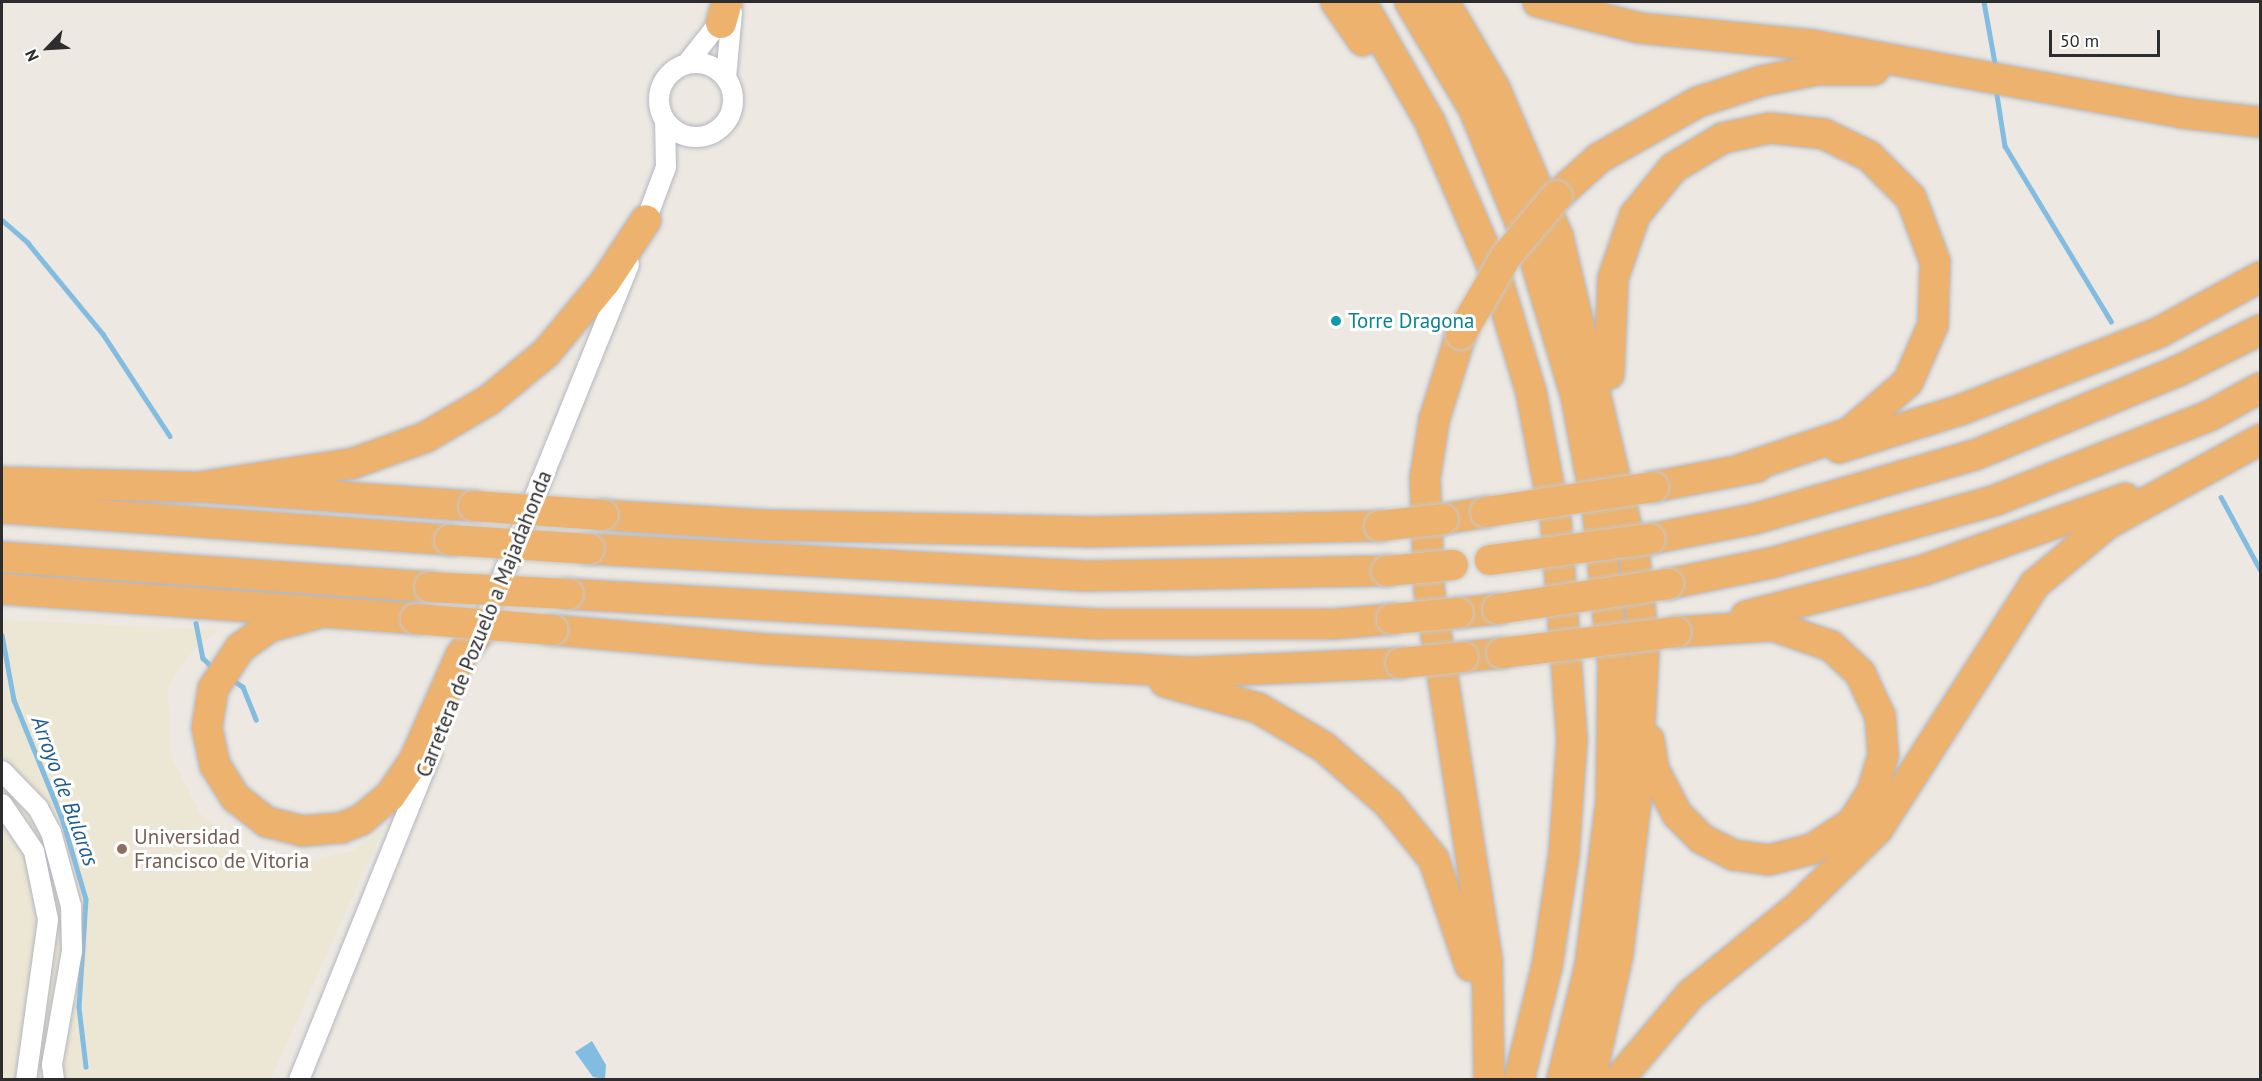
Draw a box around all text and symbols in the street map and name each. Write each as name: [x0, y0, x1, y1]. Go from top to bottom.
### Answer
north arrow: [18, 18, 78, 78]
scale bar: [2052, 18, 2163, 56]
text: 50 m: [2060, 29, 2099, 52]
text: N: [20, 47, 43, 65]
place label: Torre Dragona: [1348, 308, 1475, 334]
marker: Torre Dragona: [1329, 314, 1343, 328]
street label: Carretera de Pozuelo a Majadahonda: [411, 467, 557, 781]
water label: Arroyo de Bularas: [26, 713, 104, 869]
place label: Universidad Francisco de Vitoria: [134, 824, 310, 874]
marker: Universidad Francisco de Vitoria: [115, 842, 129, 856]

